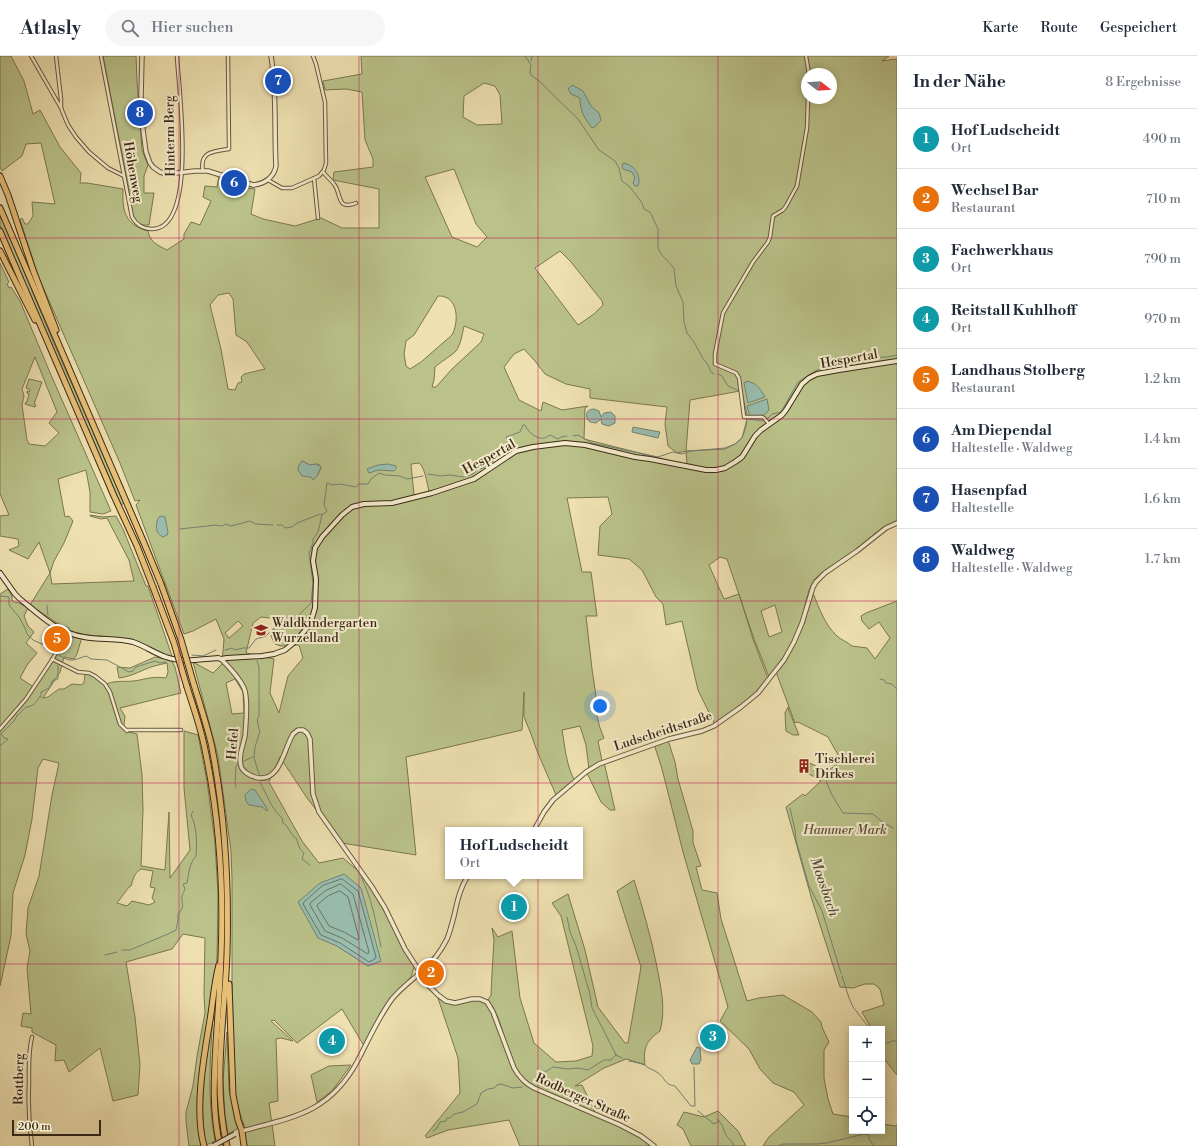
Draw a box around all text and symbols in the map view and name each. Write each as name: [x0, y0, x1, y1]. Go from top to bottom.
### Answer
search box: [105, 10, 385, 46]
text: Atlasly: [20, 16, 81, 40]
icon: search: [119, 17, 141, 39]
text: Hier suchen: [151, 18, 233, 37]
text: Karte: [982, 19, 1019, 37]
text: Route: [1041, 19, 1078, 37]
text: Gespeichert: [1100, 19, 1177, 37]
pin: 7: [265, 66, 291, 96]
north arrow: [801, 68, 837, 104]
text: In der Nähe: [913, 71, 1006, 93]
text: 8 Ergebnisse: [1105, 74, 1181, 90]
street label: Hinterm Berg: [161, 95, 179, 177]
pin: 8: [127, 98, 153, 128]
text: Hof Ludscheidt: [951, 121, 1060, 140]
text: 1: [923, 131, 929, 147]
text: 490 m: [1143, 131, 1181, 147]
street label: Höhenweg: [120, 140, 146, 204]
text: Ort: [951, 140, 972, 156]
pin: 6: [221, 168, 247, 198]
text: Wechsel Bar: [951, 181, 1039, 200]
text: 2: [922, 191, 930, 207]
text: 710 m: [1146, 191, 1181, 207]
text: Restaurant: [951, 200, 1016, 216]
text: Fachwerkhaus: [951, 241, 1053, 260]
text: 3: [922, 251, 930, 267]
text: 790 m: [1144, 251, 1181, 267]
text: Ort: [951, 260, 972, 276]
text: Reitstall Kuhlhoff: [951, 301, 1076, 320]
text: 4: [922, 311, 930, 327]
text: 970 m: [1144, 311, 1181, 327]
text: Ort: [951, 320, 972, 336]
street label: Hespertal: [819, 346, 879, 372]
text: Landhaus Stolberg: [951, 361, 1085, 380]
text: 5: [922, 371, 930, 387]
text: 1.2 km: [1144, 371, 1181, 387]
text: Restaurant: [951, 380, 1016, 396]
text: Am Diependal: [951, 421, 1052, 440]
text: 6: [922, 431, 930, 447]
text: 1.4 km: [1144, 431, 1181, 447]
street label: Hespertal: [460, 436, 518, 478]
text: Haltestelle · Waldweg: [951, 440, 1073, 456]
text: Hasenpfad: [951, 481, 1027, 500]
text: 7: [922, 491, 930, 507]
text: 1.6 km: [1144, 491, 1181, 507]
text: Haltestelle: [951, 500, 1014, 516]
text: Waldweg: [951, 541, 1014, 560]
text: 8: [922, 551, 930, 567]
text: 1.7 km: [1145, 551, 1181, 567]
text: Haltestelle · Waldweg: [951, 560, 1073, 576]
place label: Waldkindergarten Wurzelland: [271, 615, 377, 646]
school or university icon: Waldkindergarten Wurzelland: [253, 622, 269, 638]
pin: 5: [44, 624, 70, 654]
your location: [590, 696, 610, 716]
street label: Ludscheidtstraße: [612, 707, 715, 754]
street label: Hefel: [224, 727, 242, 761]
place label: Tischlerei Dirkes: [815, 751, 875, 782]
building icon: Tischlerei Dirkes: [796, 758, 812, 774]
park label: Hammer Mark: [802, 822, 887, 838]
popup: [445, 827, 583, 879]
text: Hof Ludscheidt: [460, 836, 568, 855]
text: Ort: [460, 855, 480, 871]
water label: Moosbach: [805, 855, 843, 919]
pin: 1: [501, 892, 527, 922]
pin: 2: [418, 958, 444, 988]
pin: 3: [700, 1022, 726, 1052]
pin: 4: [319, 1026, 345, 1056]
map controls: [849, 1026, 885, 1134]
button: +: [849, 1026, 885, 1062]
street label: Rottberg: [11, 1053, 27, 1105]
button: −: [849, 1062, 885, 1098]
street label: Rodberger Straße: [533, 1070, 633, 1126]
button: locate: [849, 1098, 885, 1134]
scale bar: [12, 1118, 101, 1137]
text: 200 m: [18, 1120, 51, 1134]

